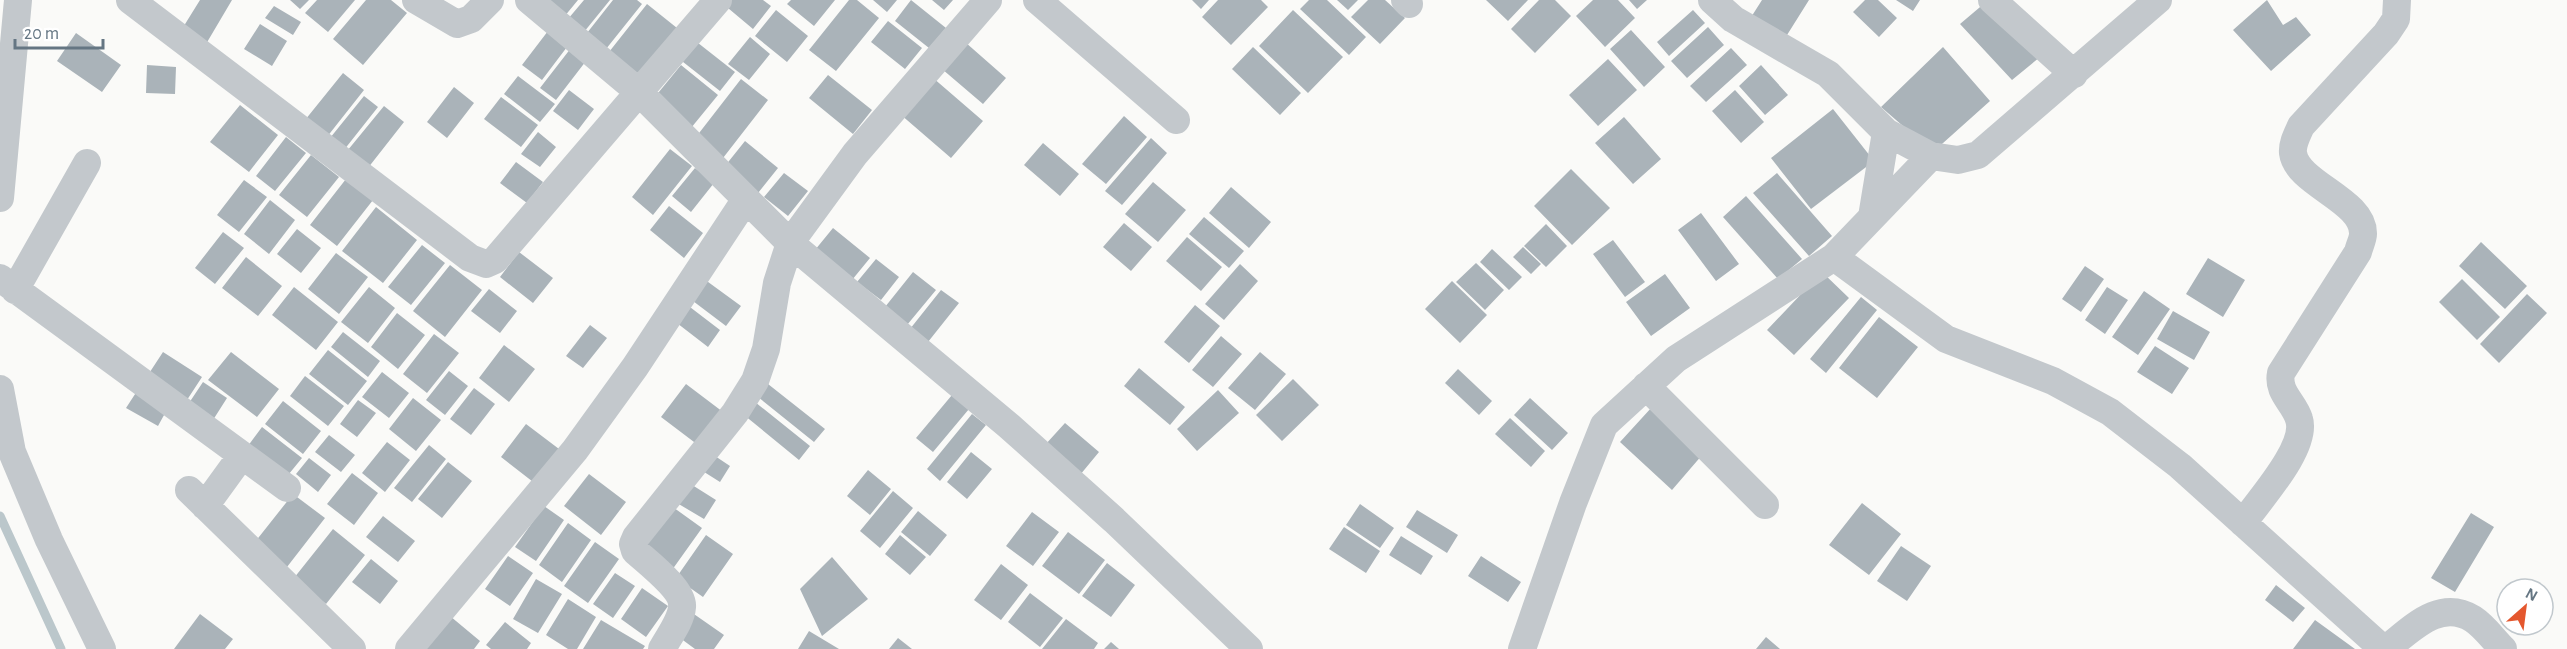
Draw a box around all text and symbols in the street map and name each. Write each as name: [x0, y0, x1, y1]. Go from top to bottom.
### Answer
scale bar: [15, 12, 104, 50]
text: 20 m: [24, 25, 59, 43]
north arrow: [2495, 577, 2555, 637]
text: N: [2523, 585, 2540, 604]

